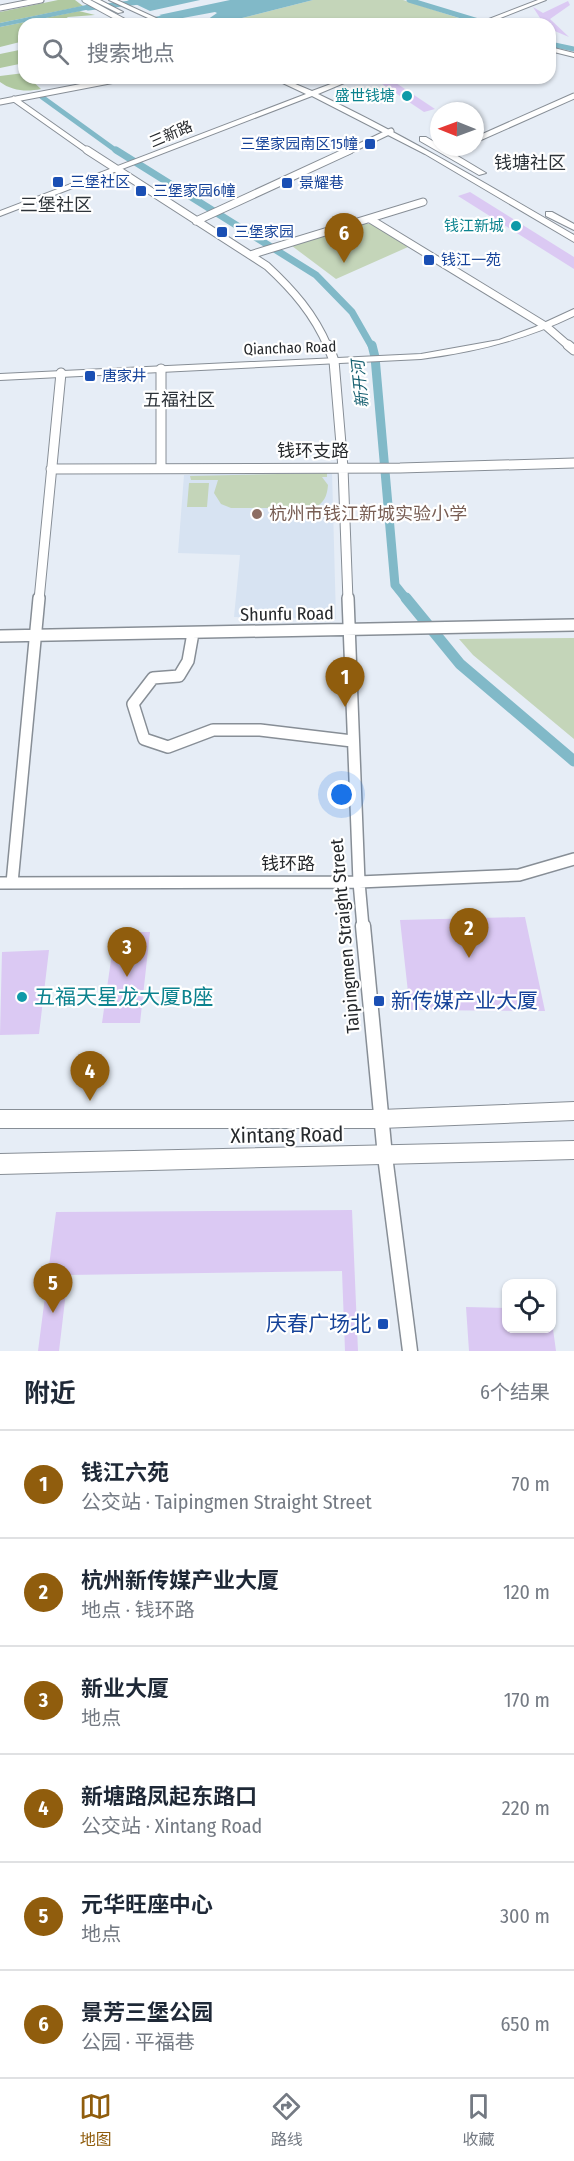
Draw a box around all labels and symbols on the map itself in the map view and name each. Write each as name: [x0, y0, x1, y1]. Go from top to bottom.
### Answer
place label: 盛世钱塘: [335, 87, 395, 105]
marker: 盛世钱塘: [400, 89, 414, 103]
north arrow: [430, 102, 484, 156]
street label: 三新路: [147, 117, 195, 151]
place label: 三堡家园南区15幢: [240, 135, 358, 153]
marker: 三堡家园南区15幢: [363, 137, 377, 151]
district label: 钱塘社区: [494, 152, 566, 174]
place label: 三堡社区: [70, 173, 130, 191]
place label: 景耀巷: [299, 174, 344, 192]
marker: 三堡社区: [51, 175, 65, 189]
marker: 景耀巷: [280, 176, 294, 190]
place label: 三堡家园6幢: [153, 182, 235, 200]
marker: 三堡家园6幢: [134, 184, 148, 198]
district label: 三堡社区: [20, 194, 92, 216]
pin: 6: [324, 214, 364, 263]
place label: 钱江新城: [444, 217, 504, 235]
marker: 钱江新城: [509, 219, 523, 233]
place label: 三堡家园: [234, 223, 294, 241]
marker: 三堡家园: [215, 225, 229, 239]
place label: 钱江一苑: [441, 251, 501, 269]
marker: 钱江一苑: [422, 253, 436, 267]
street label: Qianchao Road: [243, 337, 337, 359]
water label: 新开河: [348, 356, 372, 409]
place label: 唐家井: [102, 367, 147, 385]
marker: 唐家井: [83, 369, 97, 383]
district label: 五福社区: [143, 389, 215, 411]
street label: 钱环支路: [277, 440, 349, 462]
place label: 杭州市钱江新城实验小学: [269, 503, 467, 525]
marker: 杭州市钱江新城实验小学: [250, 507, 264, 521]
street label: Shunfu Road: [240, 602, 334, 626]
pin: 1: [326, 658, 364, 707]
your location: [327, 780, 356, 809]
street label: Taipingmen Straight Street: [326, 838, 364, 1034]
street label: 钱环路: [261, 853, 315, 875]
pin: 2: [450, 908, 488, 958]
pin: 3: [108, 928, 146, 977]
place label: 五福天星龙大厦B座: [34, 984, 214, 1010]
place label: 新传媒产业大厦: [391, 988, 538, 1014]
marker: 五福天星龙大厦B座: [15, 990, 29, 1004]
marker: 新传媒产业大厦: [372, 994, 386, 1008]
pin: 4: [70, 1052, 110, 1101]
street label: Xintang Road: [230, 1121, 344, 1149]
pin: 5: [34, 1264, 72, 1313]
place label: 庆春广场北: [266, 1311, 371, 1337]
marker: 庆春广场北: [376, 1317, 390, 1331]

